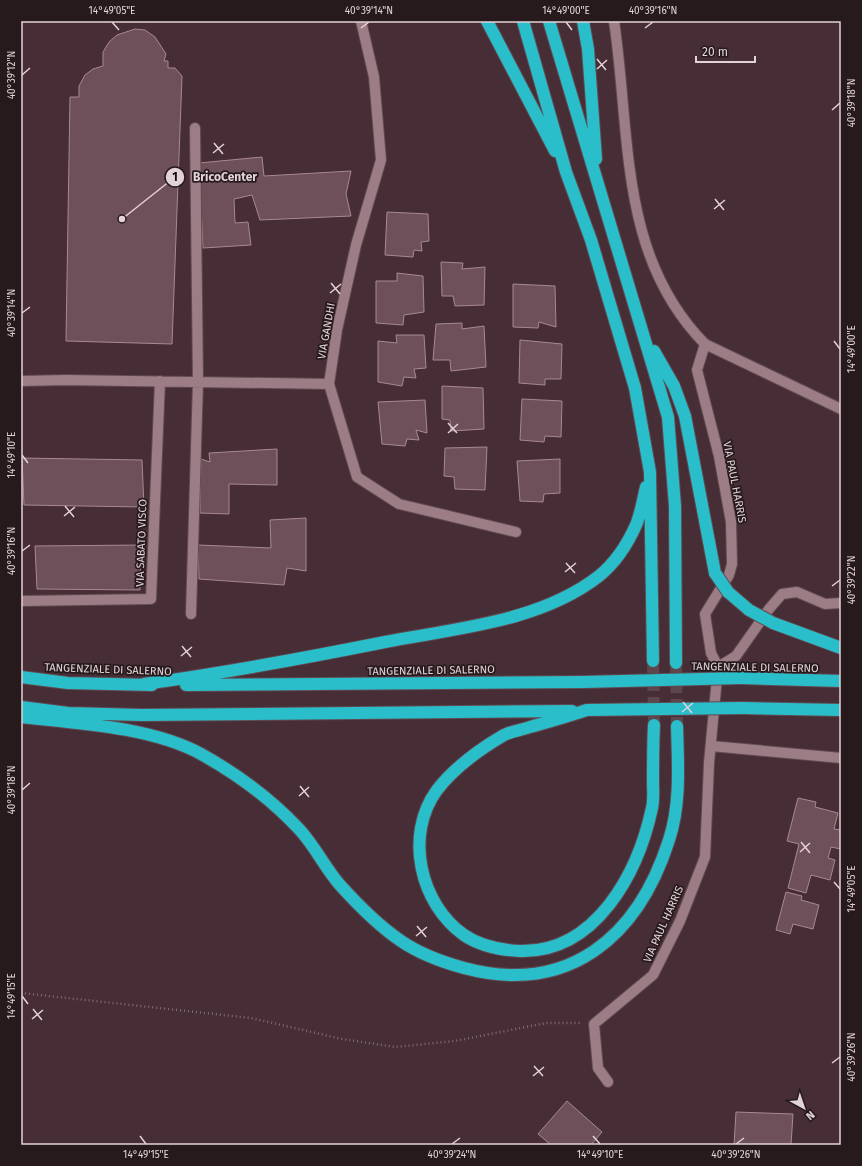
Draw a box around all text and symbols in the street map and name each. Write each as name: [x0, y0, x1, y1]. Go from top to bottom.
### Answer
text: 14°49'05"E: [89, 5, 135, 17]
text: 40°39'14"N: [345, 5, 393, 17]
text: 14°49'00"E: [542, 5, 590, 17]
text: 40°39'16"N: [629, 5, 677, 17]
scale bar: [696, 38, 755, 64]
text: 20 m: [702, 45, 728, 59]
text: 40°39'12"N: [6, 51, 18, 99]
text: 40°39'18"N: [846, 79, 858, 127]
callout: BricoCenter: [165, 165, 265, 189]
text: 1: [172, 170, 178, 184]
text: BricoCenter: [193, 170, 257, 184]
text: 40°39'14"N: [6, 289, 18, 337]
street label: VIA GANDHI: [315, 302, 338, 360]
text: 14°49'00"E: [846, 325, 858, 373]
text: 14°49'10"E: [6, 432, 18, 478]
street label: VIA PAUL HARRIS: [720, 440, 749, 524]
street label: VIA SABATO VISCO: [133, 499, 150, 587]
text: 40°39'16"N: [6, 527, 18, 575]
text: 40°39'22"N: [846, 555, 858, 605]
street label: TANGENZIALE DI SALERNO: [691, 660, 819, 675]
street label: TANGENZIALE DI SALERNO: [44, 661, 172, 678]
street label: TANGENZIALE DI SALERNO: [367, 663, 495, 678]
text: 40°39'18"N: [6, 766, 18, 814]
text: 14°49'05"E: [846, 866, 858, 912]
street label: VIA PAUL HARRIS: [641, 884, 686, 965]
text: 14°49'15"E: [6, 973, 18, 1019]
text: 40°39'26"N: [846, 1032, 858, 1082]
north arrow: [784, 1088, 824, 1128]
text: N: [803, 1108, 817, 1123]
text: 14°49'15"E: [123, 1149, 169, 1161]
text: 40°39'24"N: [428, 1149, 476, 1161]
text: 14°49'10"E: [577, 1149, 623, 1161]
text: 40°39'26"N: [711, 1149, 761, 1161]

